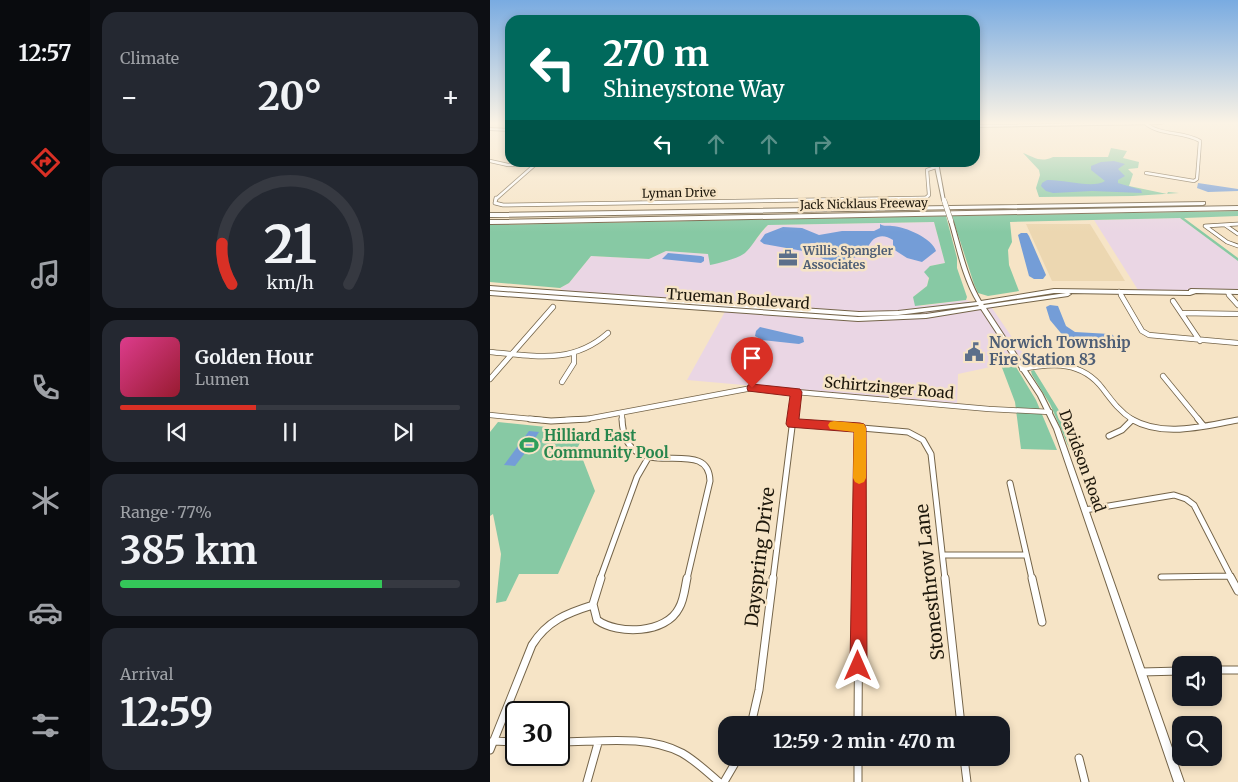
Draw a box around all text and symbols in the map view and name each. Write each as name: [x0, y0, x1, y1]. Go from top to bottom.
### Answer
text: 270 m: [603, 32, 709, 76]
icon: left: [520, 35, 585, 100]
text: 12:57: [18, 39, 72, 67]
text: Climate: [120, 48, 179, 68]
text: 20°: [258, 73, 322, 120]
text: Shineystone Way: [603, 75, 785, 103]
text: −: [120, 79, 139, 115]
text: +: [441, 79, 460, 115]
icon: left: [649, 130, 677, 158]
icon: ahead: [702, 130, 730, 158]
icon: ahead: [755, 130, 783, 158]
icon: right: [808, 130, 836, 158]
icon: directions: [28, 145, 63, 180]
street label: Lyman Drive: [642, 184, 716, 201]
street label: Jack Nicklaus Freeway: [799, 195, 928, 212]
text: 21: [263, 212, 317, 277]
place label: Willis Spangler Associates: [802, 243, 893, 272]
office icon: Willis Spangler Associates: [777, 247, 799, 269]
icon: music: [28, 257, 63, 292]
text: km/h: [266, 271, 314, 294]
street label: Trueman Boulevard: [666, 284, 810, 313]
place label: Norwich Township Fire Station 83: [989, 333, 1131, 369]
pin: [731, 337, 773, 388]
public building icon: Norwich Township Fire Station 83: [963, 341, 985, 363]
icon: arrive: [738, 344, 766, 372]
text: Golden Hour: [195, 345, 314, 369]
text: Lumen: [195, 369, 249, 389]
icon: phone: [28, 370, 63, 405]
street label: Schirtzinger Road: [823, 372, 955, 403]
street label: Davidson Road: [1055, 407, 1110, 515]
icon: previous: [163, 418, 191, 446]
icon: pause: [276, 418, 304, 446]
icon: next: [389, 418, 417, 446]
place label: Hilliard East Community Pool: [544, 426, 669, 462]
sports icon: Hilliard East Community Pool: [518, 434, 540, 456]
icon: climate: [28, 483, 63, 518]
street label: Dayspring Drive: [740, 486, 779, 628]
text: Range · 77%: [120, 502, 212, 522]
street label: Stonesthrow Lane: [910, 503, 949, 661]
text: 385 km: [120, 527, 258, 574]
icon: car: [28, 595, 63, 630]
position arrow: [831, 639, 883, 691]
map controls: [1172, 656, 1222, 766]
button: sound: [1172, 656, 1222, 706]
text: Arrival: [120, 664, 173, 684]
text: 12:59: [120, 689, 213, 736]
speed limit sign: 30: [505, 701, 570, 766]
icon: filters: [28, 708, 63, 743]
button: search: [1172, 716, 1222, 766]
text: 12:59 · 2 min · 470 m: [773, 729, 955, 753]

